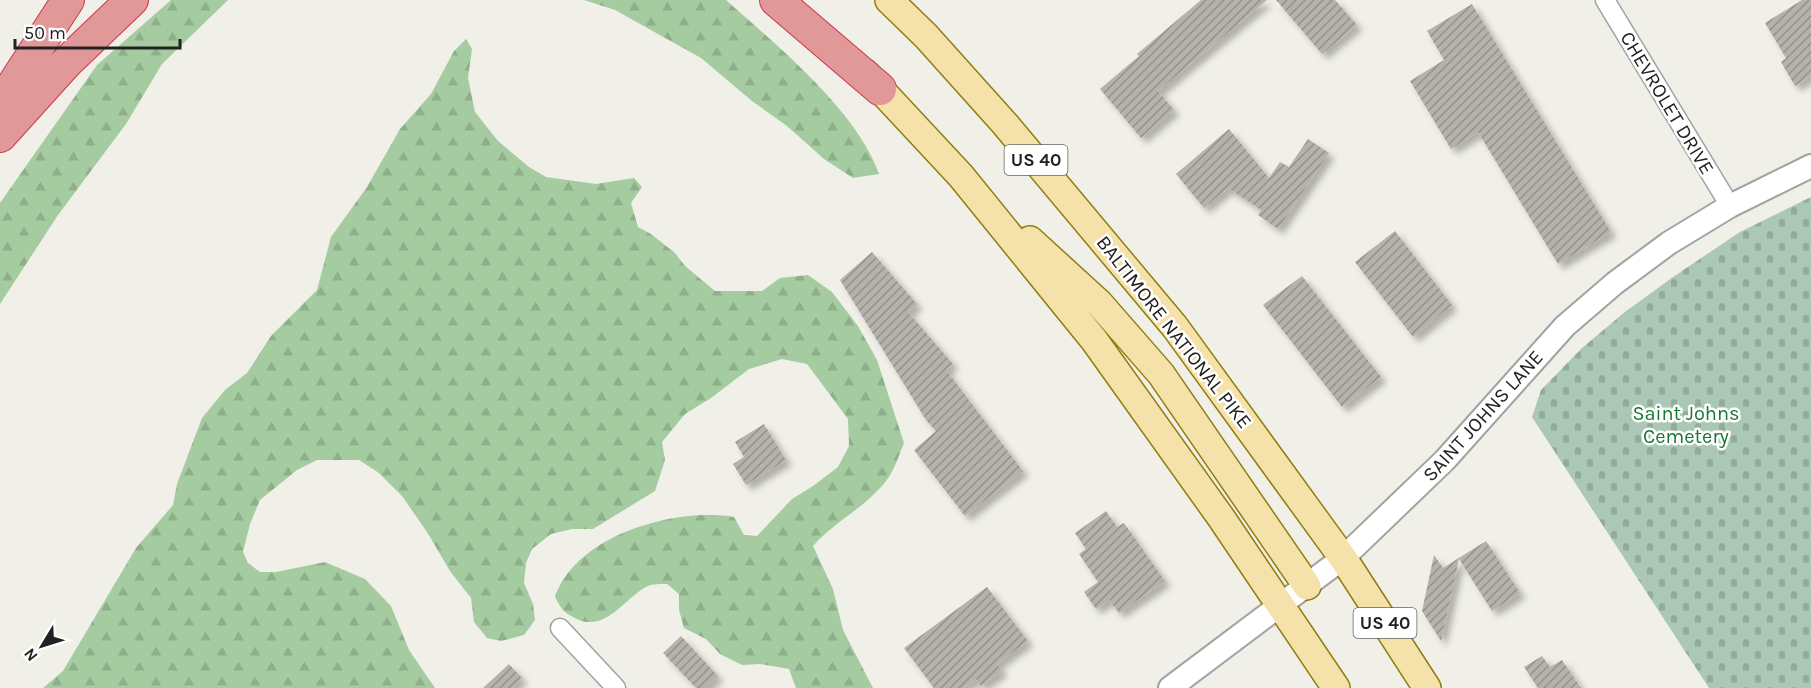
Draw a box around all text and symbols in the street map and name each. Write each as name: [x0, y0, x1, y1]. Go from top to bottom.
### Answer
scale bar: [15, 12, 180, 50]
text: 50 m: [24, 22, 66, 44]
street label: CHEVROLET DRIVE: [1615, 28, 1719, 178]
road number: US 40: [1004, 145, 1068, 175]
street label: BALTIMORE NATIONAL PIKE: [1092, 231, 1256, 433]
street label: SAINT JOHNS LANE: [1418, 346, 1548, 486]
park label: Saint Johns Cemetery: [1632, 402, 1740, 448]
road number: US 40: [1354, 608, 1416, 638]
north arrow: [12, 616, 72, 676]
text: N: [20, 645, 42, 665]

